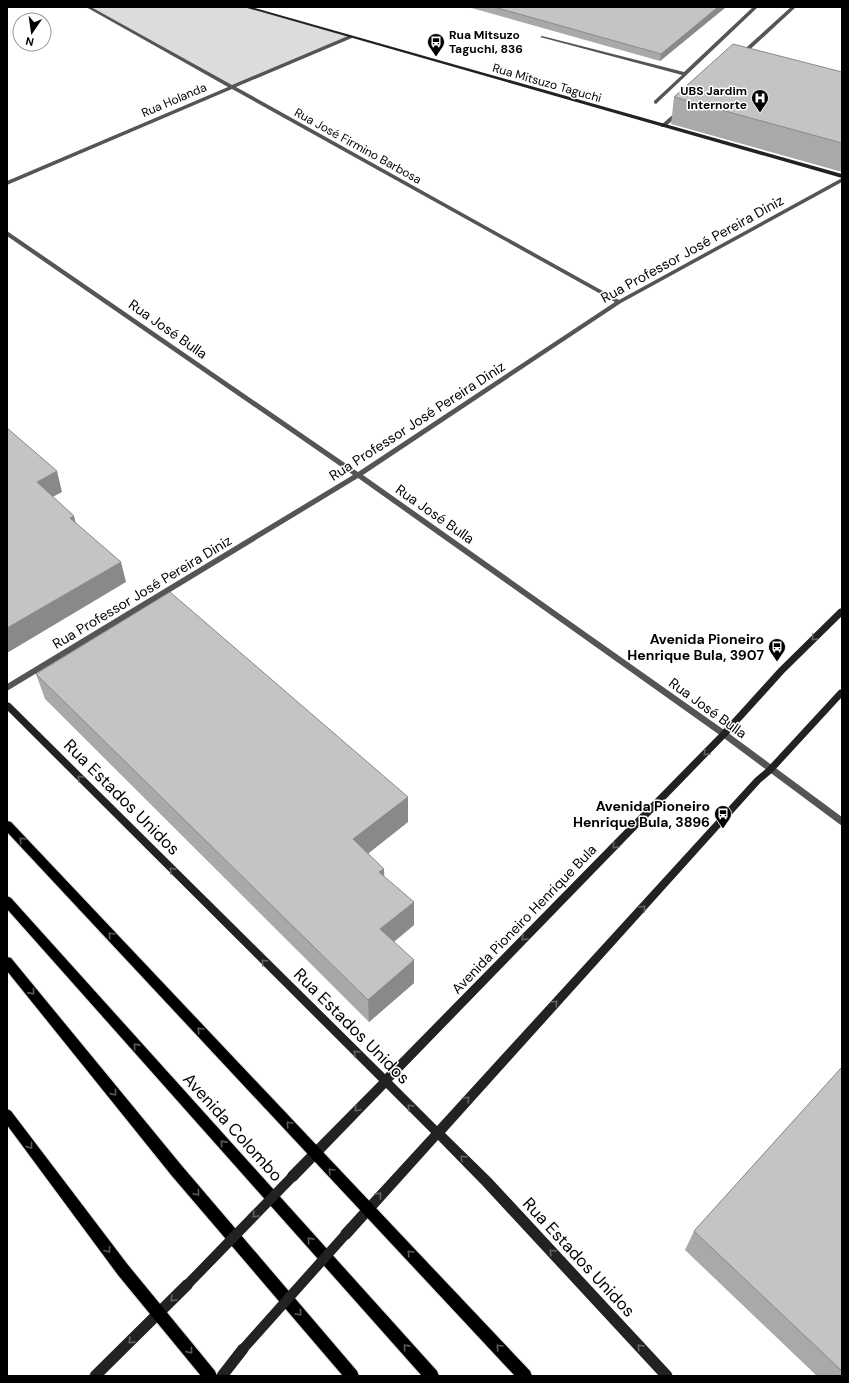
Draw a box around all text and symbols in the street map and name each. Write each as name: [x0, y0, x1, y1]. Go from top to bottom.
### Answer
north arrow: [12, 12, 52, 52]
place label: Rua Mitsuzo Taguchi, 836: [449, 27, 523, 57]
bus stop icon: Rua Mitsuzo Taguchi, 836: [426, 32, 446, 57]
text: N: [24, 34, 35, 49]
street label: Rua Mitsuzo Taguchi: [491, 60, 603, 106]
street label: Rua Holanda: [139, 79, 209, 121]
place label: UBS Jardim Internorte: [680, 83, 747, 113]
hospital icon: UBS Jardim Internorte: [750, 88, 770, 113]
street label: Rua José Firmino Barbosa: [292, 104, 424, 188]
street label: Rua Professor José Pereira Diniz: [598, 191, 786, 307]
street label: Rua José Bulla: [125, 295, 211, 363]
street label: Rua Professor José Pereira Diniz: [326, 357, 508, 485]
street label: Rua José Bulla: [392, 480, 478, 548]
street label: Rua Professor José Pereira Diniz: [49, 531, 235, 653]
place label: Avenida Pioneiro Henrique Bula, 3907: [627, 630, 764, 664]
one-way arrow: [811, 633, 819, 641]
bus stop icon: Avenida Pioneiro Henrique Bula, 3907: [767, 637, 787, 662]
street label: Rua José Bulla: [665, 674, 751, 742]
street label: Rua Estados Unidos: [59, 734, 185, 860]
one-way arrow: [703, 748, 711, 756]
one-way arrow: [77, 775, 85, 783]
place label: Avenida Pioneiro Henrique Bula, 3896: [573, 797, 710, 831]
bus stop icon: Avenida Pioneiro Henrique Bula, 3896: [713, 804, 733, 829]
one-way arrow: [19, 837, 26, 845]
street label: Avenida Pioneiro Henrique Bula: [448, 840, 600, 998]
one-way arrow: [612, 841, 620, 849]
one-way arrow: [169, 867, 177, 875]
one-way arrow: [638, 905, 646, 913]
one-way arrow: [108, 932, 115, 940]
one-way arrow: [521, 933, 529, 941]
one-way arrow: [261, 959, 269, 967]
street label: Rua Estados Unidos: [289, 963, 415, 1089]
one-way arrow: [27, 988, 34, 995]
one-way arrow: [550, 1001, 557, 1008]
one-way arrow: [197, 1027, 205, 1035]
one-way arrow: [134, 1043, 141, 1051]
one-way arrow: [354, 1050, 361, 1058]
street label: Avenida Colombo: [178, 1068, 288, 1186]
one-way arrow: [109, 1088, 116, 1095]
one-way arrow: [462, 1096, 470, 1104]
one-way arrow: [355, 1104, 362, 1112]
one-way arrow: [408, 1104, 415, 1111]
one-way arrow: [287, 1122, 294, 1129]
one-way arrow: [220, 1140, 228, 1148]
one-way arrow: [26, 1142, 33, 1149]
one-way arrow: [460, 1156, 467, 1163]
one-way arrow: [329, 1168, 336, 1176]
one-way arrow: [192, 1189, 199, 1196]
one-way arrow: [375, 1192, 382, 1200]
street label: Rua Estados Unidos: [518, 1193, 640, 1321]
one-way arrow: [252, 1210, 260, 1218]
one-way arrow: [307, 1237, 314, 1244]
one-way arrow: [104, 1246, 111, 1253]
one-way arrow: [549, 1249, 557, 1257]
one-way arrow: [407, 1250, 415, 1258]
one-way arrow: [170, 1294, 178, 1302]
one-way arrow: [294, 1309, 301, 1316]
one-way arrow: [128, 1336, 136, 1344]
one-way arrow: [403, 1344, 411, 1352]
one-way arrow: [497, 1345, 504, 1352]
one-way arrow: [638, 1345, 645, 1352]
one-way arrow: [185, 1347, 192, 1354]

